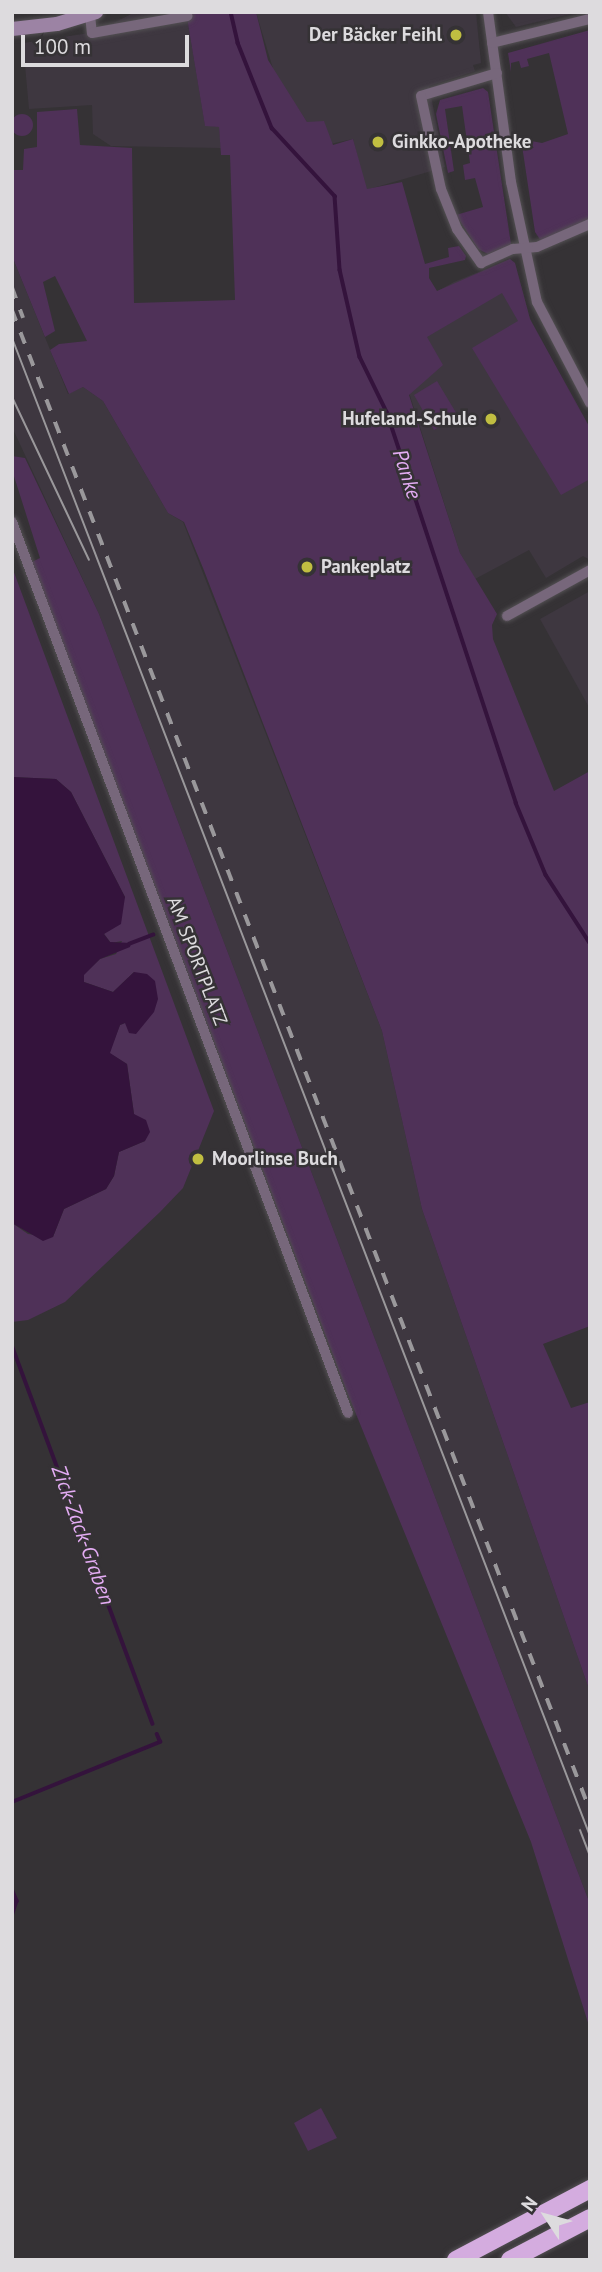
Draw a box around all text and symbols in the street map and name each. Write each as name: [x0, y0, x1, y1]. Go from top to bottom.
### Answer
scale bar: [24, 21, 192, 65]
place label: Der Bäcker Feihl: [309, 24, 442, 46]
marker: Der Bäcker Feihl: [448, 27, 464, 43]
text: 100 m: [34, 33, 91, 60]
place label: Ginkko-Apotheke: [392, 131, 531, 153]
marker: Ginkko-Apotheke: [370, 134, 386, 150]
place label: Hufeland-Schule: [342, 408, 477, 430]
marker: Hufeland-Schule: [483, 411, 499, 427]
water label: Panke: [387, 446, 427, 502]
place label: Pankeplatz: [321, 556, 410, 578]
marker: Pankeplatz: [299, 559, 315, 575]
street label: AM SPORTPLATZ: [162, 893, 232, 1029]
place label: Moorlinse Buch: [212, 1148, 338, 1170]
marker: Moorlinse Buch: [190, 1151, 206, 1167]
water label: Zick-Zack-Graben: [46, 1461, 120, 1609]
north arrow: [511, 2181, 581, 2251]
text: N: [516, 2192, 542, 2216]

